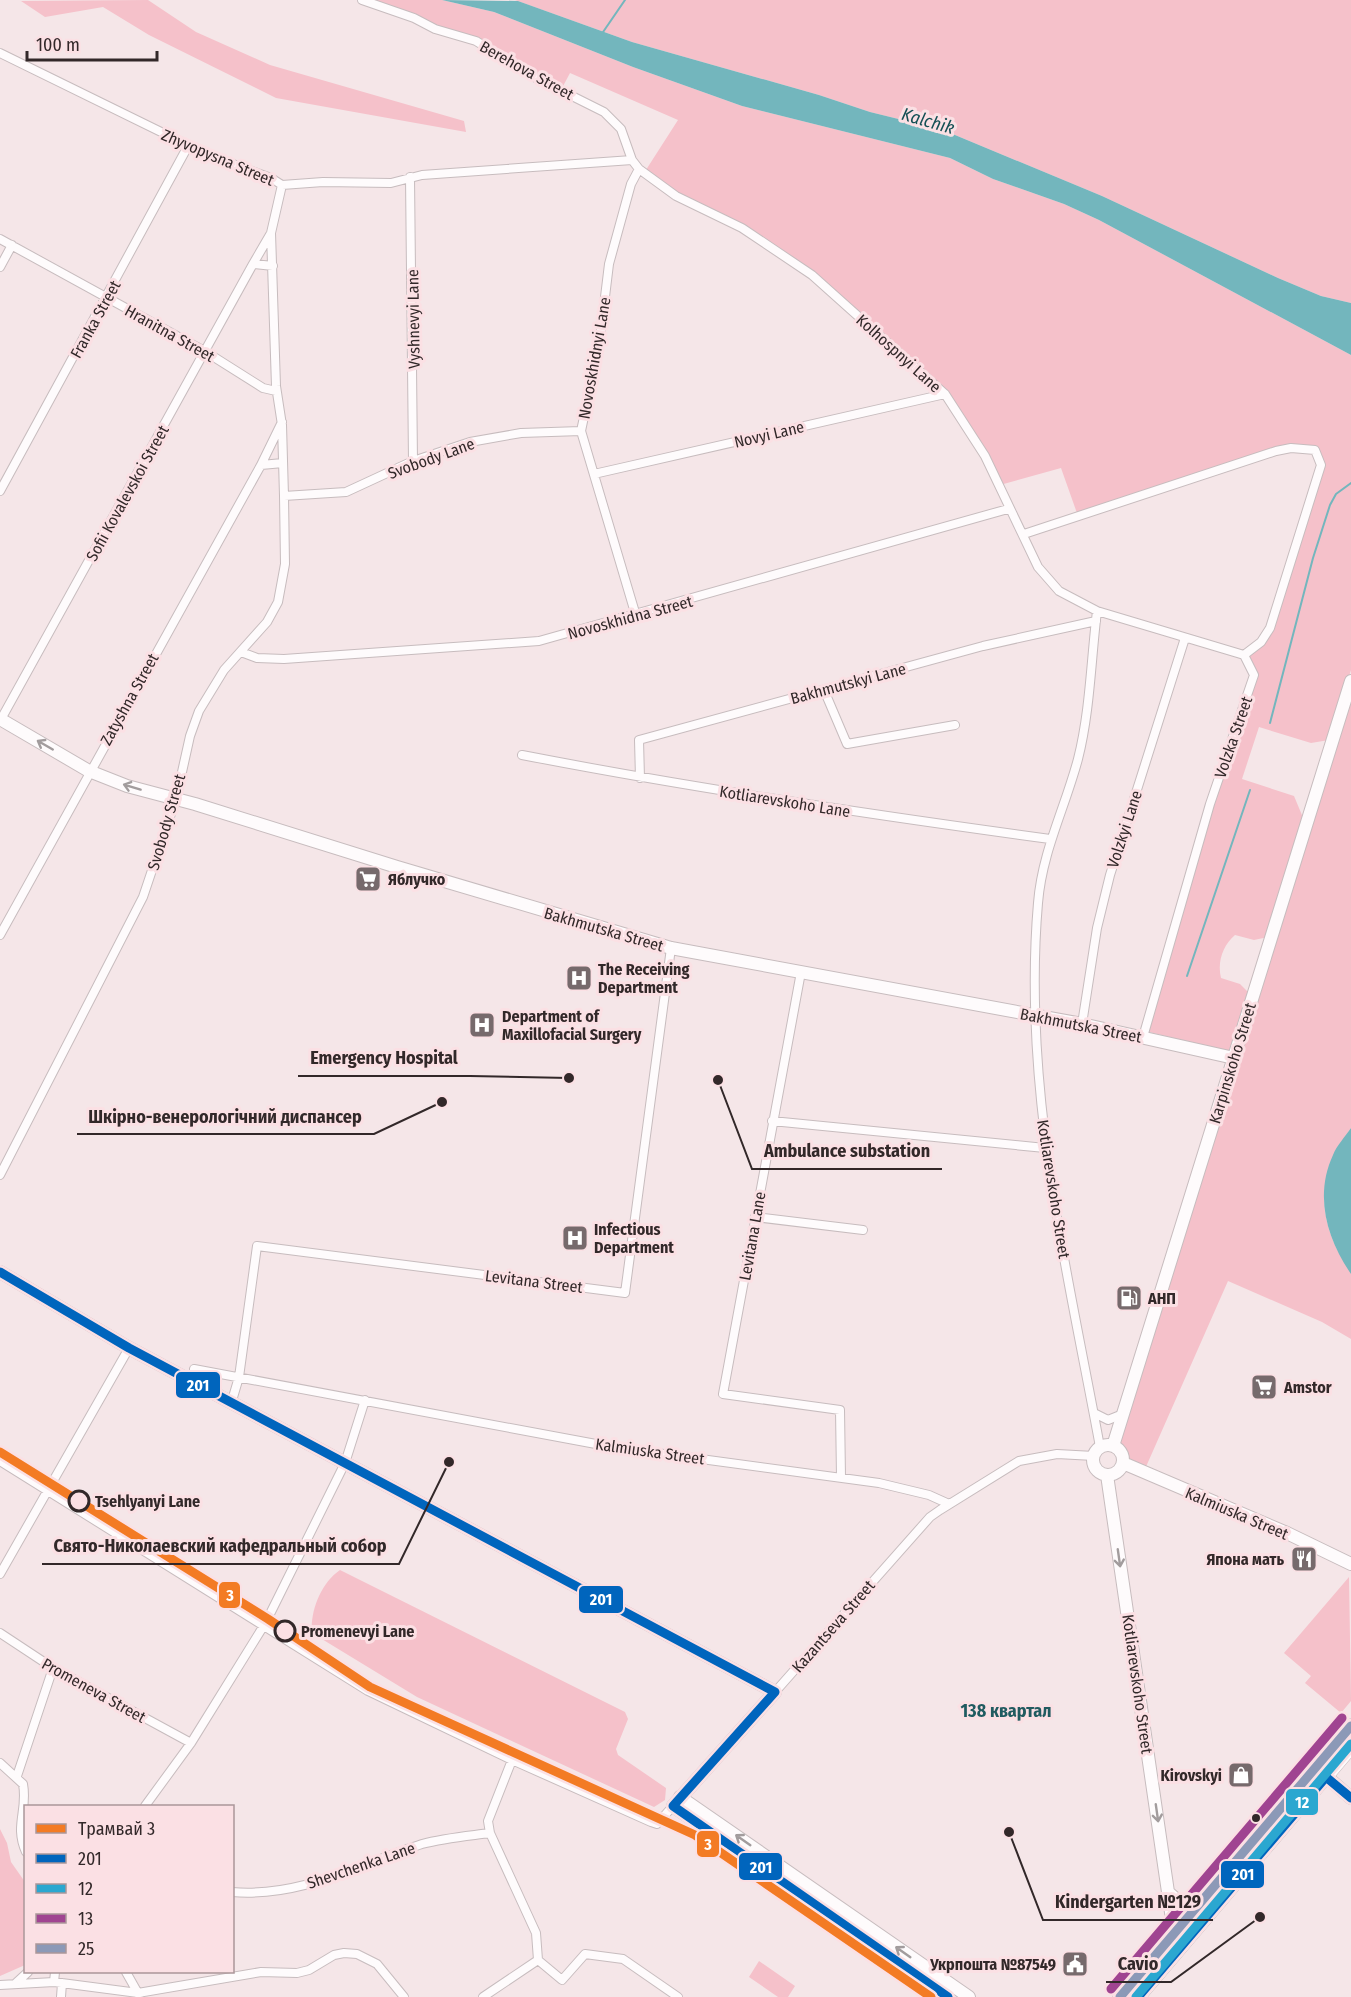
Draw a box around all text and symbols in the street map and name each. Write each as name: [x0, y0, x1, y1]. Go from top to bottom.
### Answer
scale bar: [27, 24, 158, 62]
text: 100 m: [36, 34, 80, 56]
street label: Berehova Street: [477, 37, 578, 104]
water label: Kalchik: [899, 103, 957, 139]
street label: Zhyvopysna Street: [159, 125, 278, 190]
street label: Vyshnevyi Lane: [403, 269, 424, 369]
street label: Franka Street: [66, 276, 125, 361]
street label: Novoskhidnyi Lane: [574, 296, 615, 420]
street label: Hranitna Street: [122, 301, 219, 366]
street label: Kolhospnyi Lane: [852, 310, 945, 396]
street label: Novyi Lane: [732, 417, 806, 452]
street label: Sofii Kovalevskoi Street: [82, 421, 173, 564]
street label: Svobody Lane: [385, 434, 477, 483]
street label: Novoskhidna Street: [566, 592, 695, 643]
street label: Zatyshna Street: [96, 649, 163, 748]
street label: Bakhmutskyi Lane: [788, 659, 908, 708]
street label: Volzka Street: [1211, 693, 1257, 780]
one-way arrow: [37, 739, 54, 751]
street label: Svobody Street: [144, 771, 189, 872]
one-way arrow: [123, 781, 142, 792]
street label: Kotliarevskoho Lane: [718, 782, 852, 821]
street label: Volzkyi Lane: [1103, 788, 1146, 870]
supermarket icon: Яблучко: [353, 864, 383, 894]
place label: Яблучко: [388, 870, 446, 889]
street label: Bakhmutska Street: [542, 903, 667, 956]
place label: The Receiving Department: [598, 960, 689, 997]
hospital icon: The Receiving Department: [564, 963, 594, 993]
street label: Karpinskoho Street: [1205, 1000, 1260, 1126]
street label: Bakhmutska Street: [1019, 1004, 1144, 1047]
place label: Department of Maxillofacial Surgery: [502, 1007, 642, 1044]
hospital icon: Department of Maxillofacial Surgery: [467, 1010, 497, 1040]
callout: Emergency Hospital: [298, 1040, 470, 1076]
text: Emergency Hospital: [310, 1047, 458, 1069]
callout: Шкірно-венерологічний диспансер: [77, 1098, 374, 1134]
text: Шкірно-венерологічний диспансер: [88, 1106, 362, 1128]
street label: Kotliarevskoho Street: [1033, 1118, 1074, 1261]
callout: Ambulance substation: [752, 1133, 942, 1169]
text: Ambulance substation: [763, 1140, 930, 1162]
street label: Levitana Lane: [735, 1190, 770, 1282]
place label: Infectious Department: [594, 1220, 674, 1257]
hospital icon: Infectious Department: [560, 1223, 590, 1253]
street label: Levitana Street: [484, 1266, 585, 1297]
fuel station icon: АНП: [1114, 1283, 1144, 1313]
place label: АНП: [1147, 1289, 1176, 1308]
line badge: 201: [175, 1371, 221, 1399]
supermarket icon: Amstor: [1249, 1372, 1279, 1402]
text: 201: [186, 1376, 209, 1395]
place label: Amstor: [1283, 1378, 1332, 1397]
street label: Kalmiuska Street: [594, 1434, 706, 1469]
street label: Kalmiuska Street: [1182, 1483, 1292, 1544]
marker: Tsehlyanyi Lane: [68, 1490, 90, 1512]
place label: Tsehlyanyi Lane: [95, 1492, 200, 1511]
callout: Свято-Николаевский кафедральный собор: [42, 1528, 399, 1564]
text: Свято-Николаевский кафедральный собор: [53, 1535, 387, 1557]
restaurant icon: Япона мать: [1289, 1544, 1319, 1574]
one-way arrow: [1114, 1547, 1125, 1567]
place label: Япона мать: [1206, 1550, 1284, 1569]
street label: Kazantseva Street: [788, 1576, 879, 1676]
line badge: 3: [218, 1581, 241, 1609]
line badge: 201: [578, 1585, 624, 1614]
text: 3: [225, 1586, 234, 1605]
text: 201: [589, 1590, 612, 1609]
street label: Kotliarevskoho Street: [1118, 1613, 1157, 1756]
marker: Promenevyi Lane: [274, 1620, 296, 1642]
place label: Promenevyi Lane: [301, 1622, 414, 1641]
street label: Promeneva Street: [38, 1654, 150, 1727]
district label: 138 квартал: [961, 1700, 1052, 1722]
shop icon: Kirovskyi: [1226, 1760, 1256, 1790]
place label: Kirovskyi: [1160, 1766, 1222, 1785]
line badge: 12: [1285, 1788, 1319, 1816]
text: 12: [1295, 1793, 1310, 1812]
one-way arrow: [1151, 1803, 1162, 1822]
legend: [24, 1805, 234, 1973]
unlabelled marker: [1250, 1812, 1262, 1824]
text: Трамвай 3: [78, 1818, 155, 1840]
line badge: 3: [696, 1830, 720, 1858]
one-way arrow: [736, 1834, 752, 1846]
text: 3: [703, 1835, 712, 1854]
street label: Shevchenka Lane: [305, 1838, 418, 1893]
text: 201: [78, 1848, 102, 1870]
line badge: 201: [738, 1852, 783, 1881]
text: 201: [749, 1858, 772, 1877]
line badge: 201: [1220, 1860, 1265, 1889]
text: 201: [1231, 1865, 1254, 1884]
text: 12: [78, 1878, 93, 1900]
callout: Kindergarten №129: [1043, 1884, 1213, 1920]
text: Kindergarten №129: [1055, 1891, 1201, 1913]
text: 13: [78, 1908, 93, 1930]
text: 25: [78, 1938, 94, 1960]
one-way arrow: [896, 1946, 912, 1958]
callout: Cavio: [1106, 1946, 1171, 1982]
public building icon: Укрпошта №87549: [1060, 1949, 1090, 1979]
text: Cavio: [1118, 1953, 1159, 1975]
place label: Укрпошта №87549: [929, 1955, 1056, 1974]

